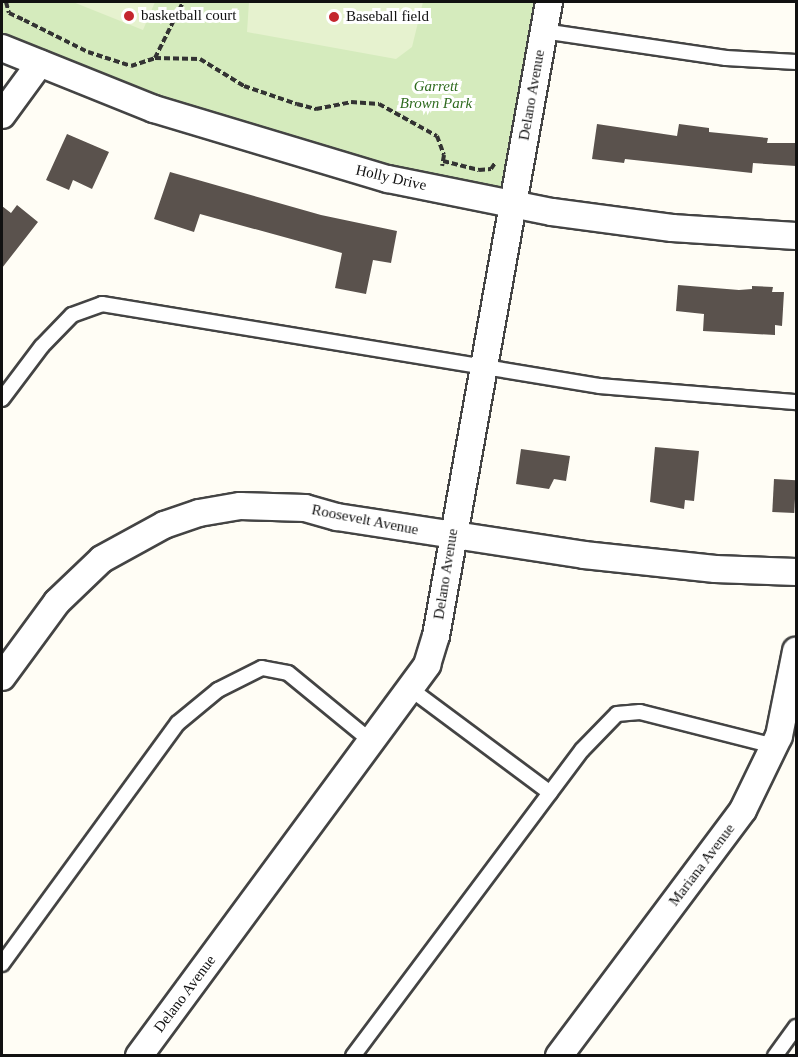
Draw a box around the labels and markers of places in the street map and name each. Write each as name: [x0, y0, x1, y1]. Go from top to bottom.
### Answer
place label: basketball court: [141, 7, 236, 25]
place label: Baseball field: [346, 8, 429, 26]
marker: basketball court: [122, 9, 136, 23]
marker: Baseball field: [327, 10, 341, 24]

